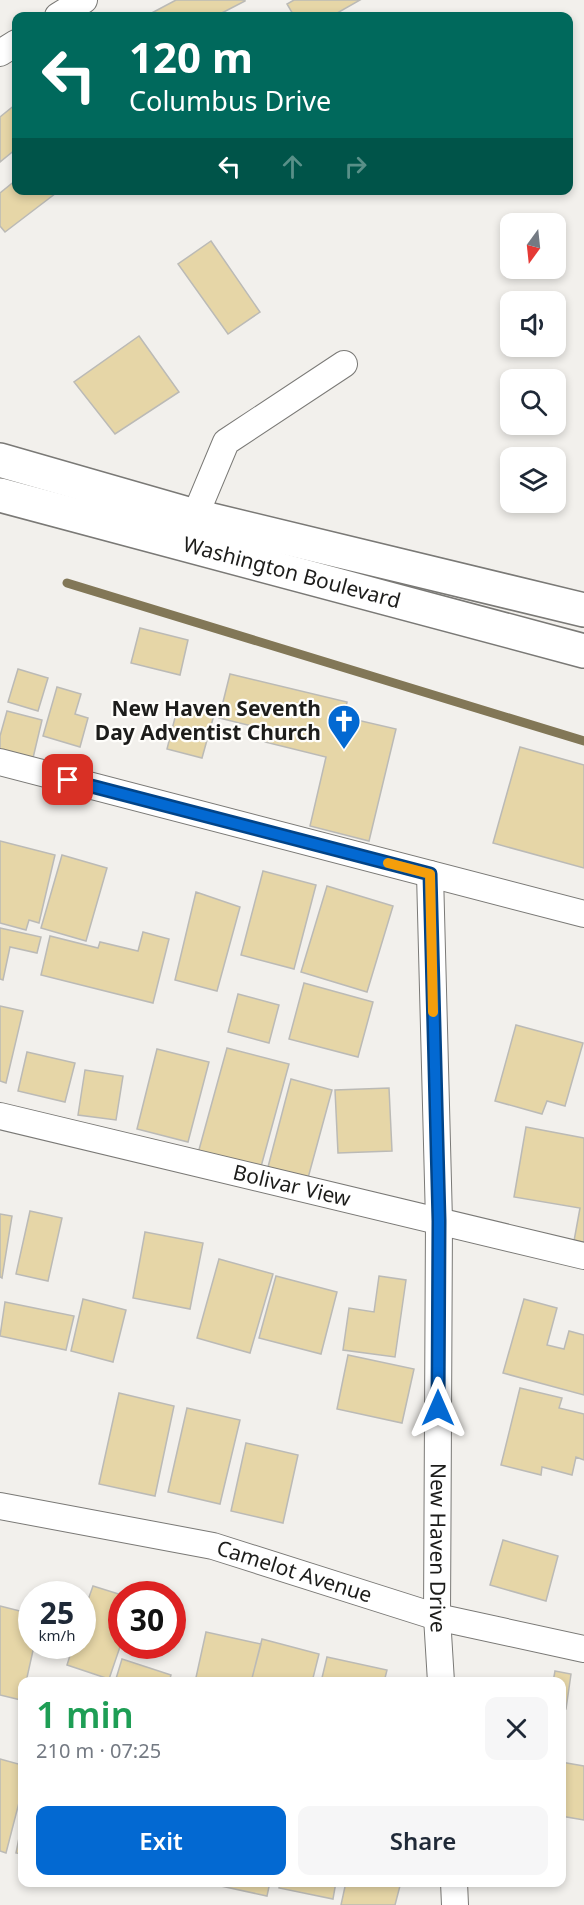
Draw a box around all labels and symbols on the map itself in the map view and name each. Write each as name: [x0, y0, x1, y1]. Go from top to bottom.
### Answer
north arrow: [500, 213, 566, 279]
street label: Washington Boulevard: [180, 530, 404, 614]
place label: New Haven Seventh Day Adventist Church: [95, 694, 321, 746]
church icon: New Haven Seventh Day Adventist Church: [326, 703, 362, 750]
pin: [42, 754, 93, 805]
street label: Bolivar View: [230, 1157, 354, 1213]
position arrow: [406, 1376, 470, 1440]
street label: New Haven Drive: [424, 1463, 453, 1633]
street label: Camelot Avenue: [213, 1533, 376, 1609]
speed limit sign: 30: [108, 1581, 186, 1659]

